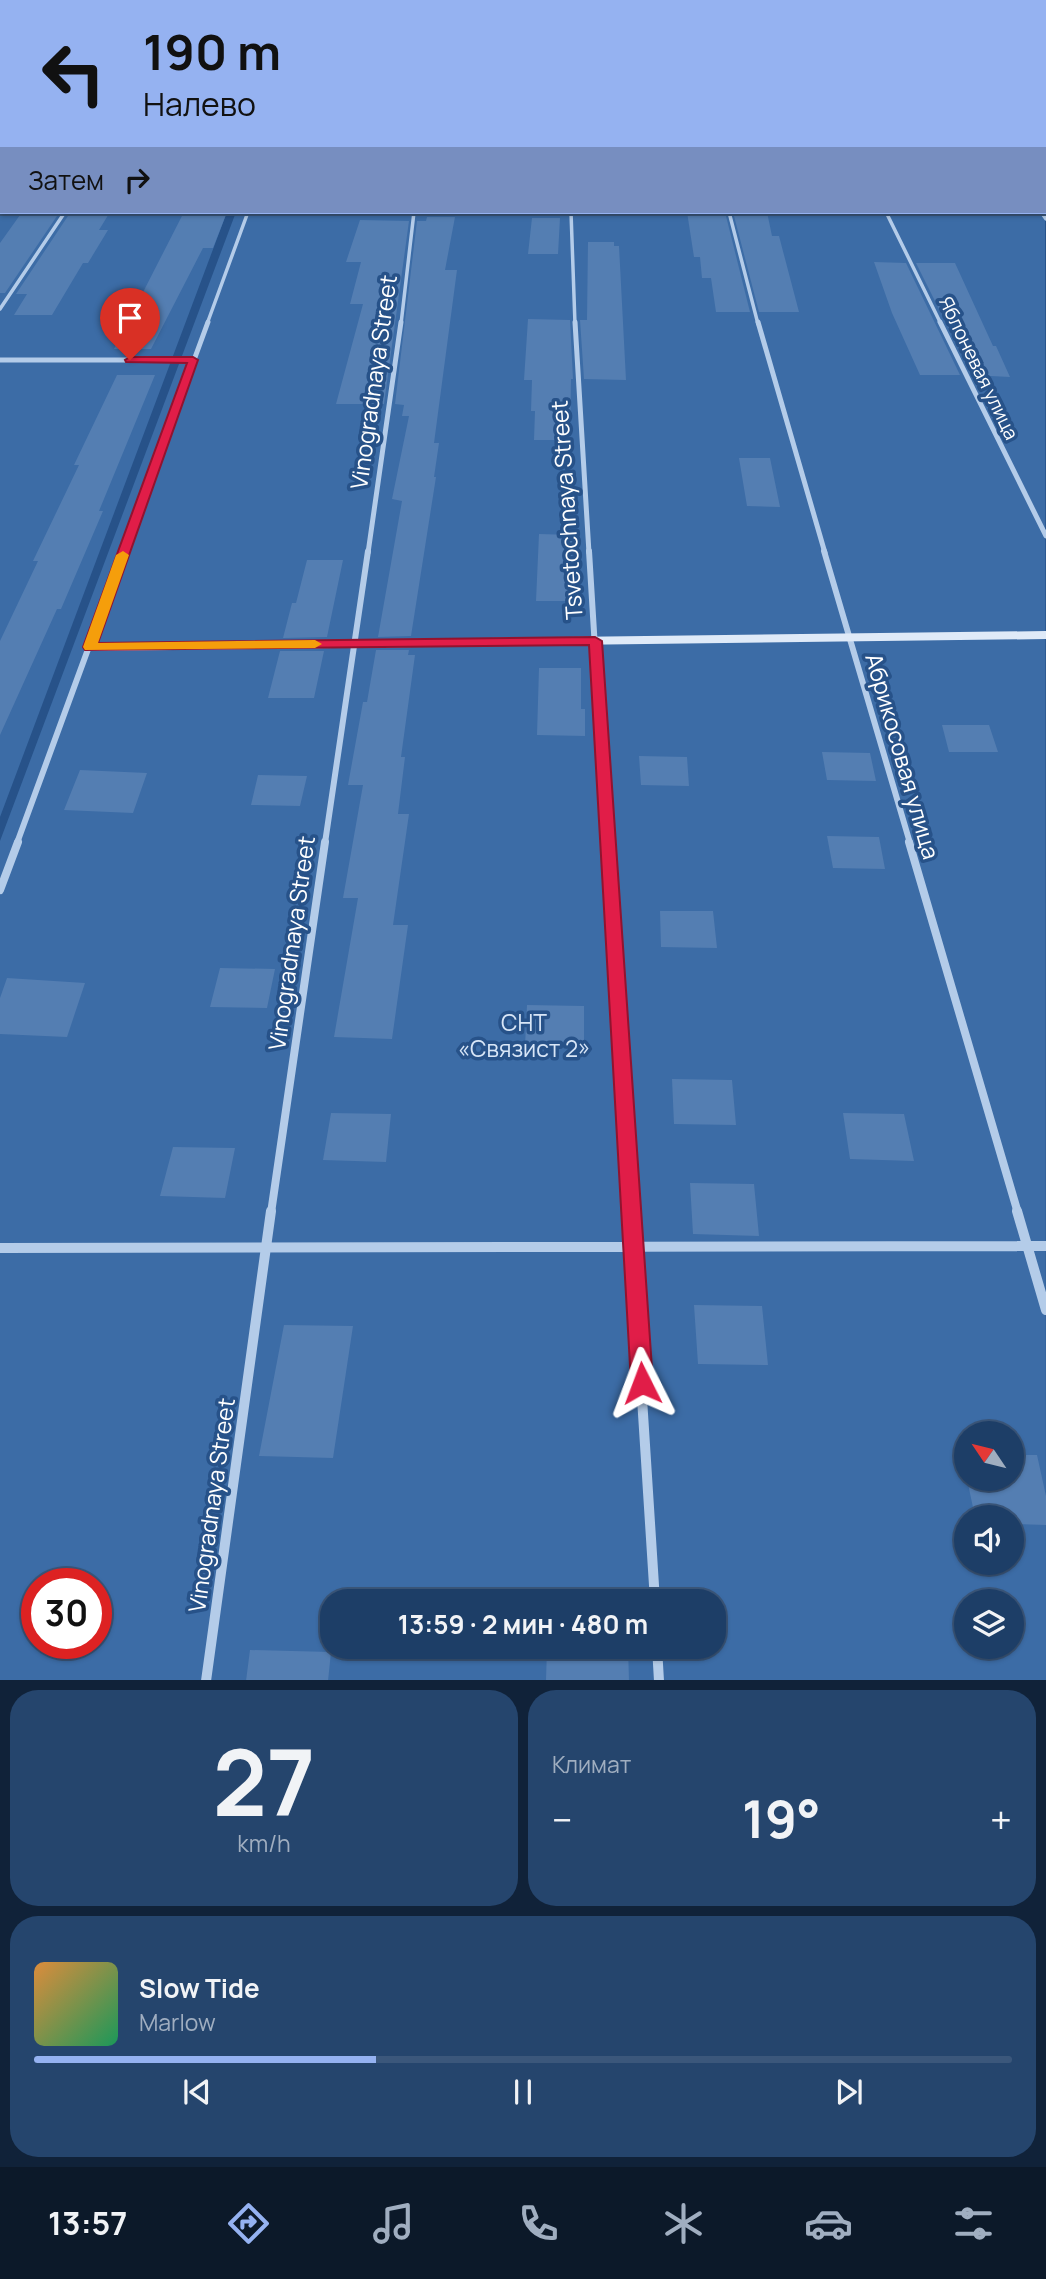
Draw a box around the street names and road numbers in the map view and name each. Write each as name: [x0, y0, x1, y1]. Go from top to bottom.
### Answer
street label: Vinogradnaya Street: [342, 273, 404, 491]
street label: Яблоневая улица: [933, 292, 1025, 444]
street label: Tsvetochnaya Street: [542, 399, 590, 621]
street label: Абрикосовая улица: [858, 649, 948, 863]
street label: Vinogradnaya Street: [260, 834, 322, 1052]
street label: Vinogradnaya Street: [180, 1396, 242, 1614]

